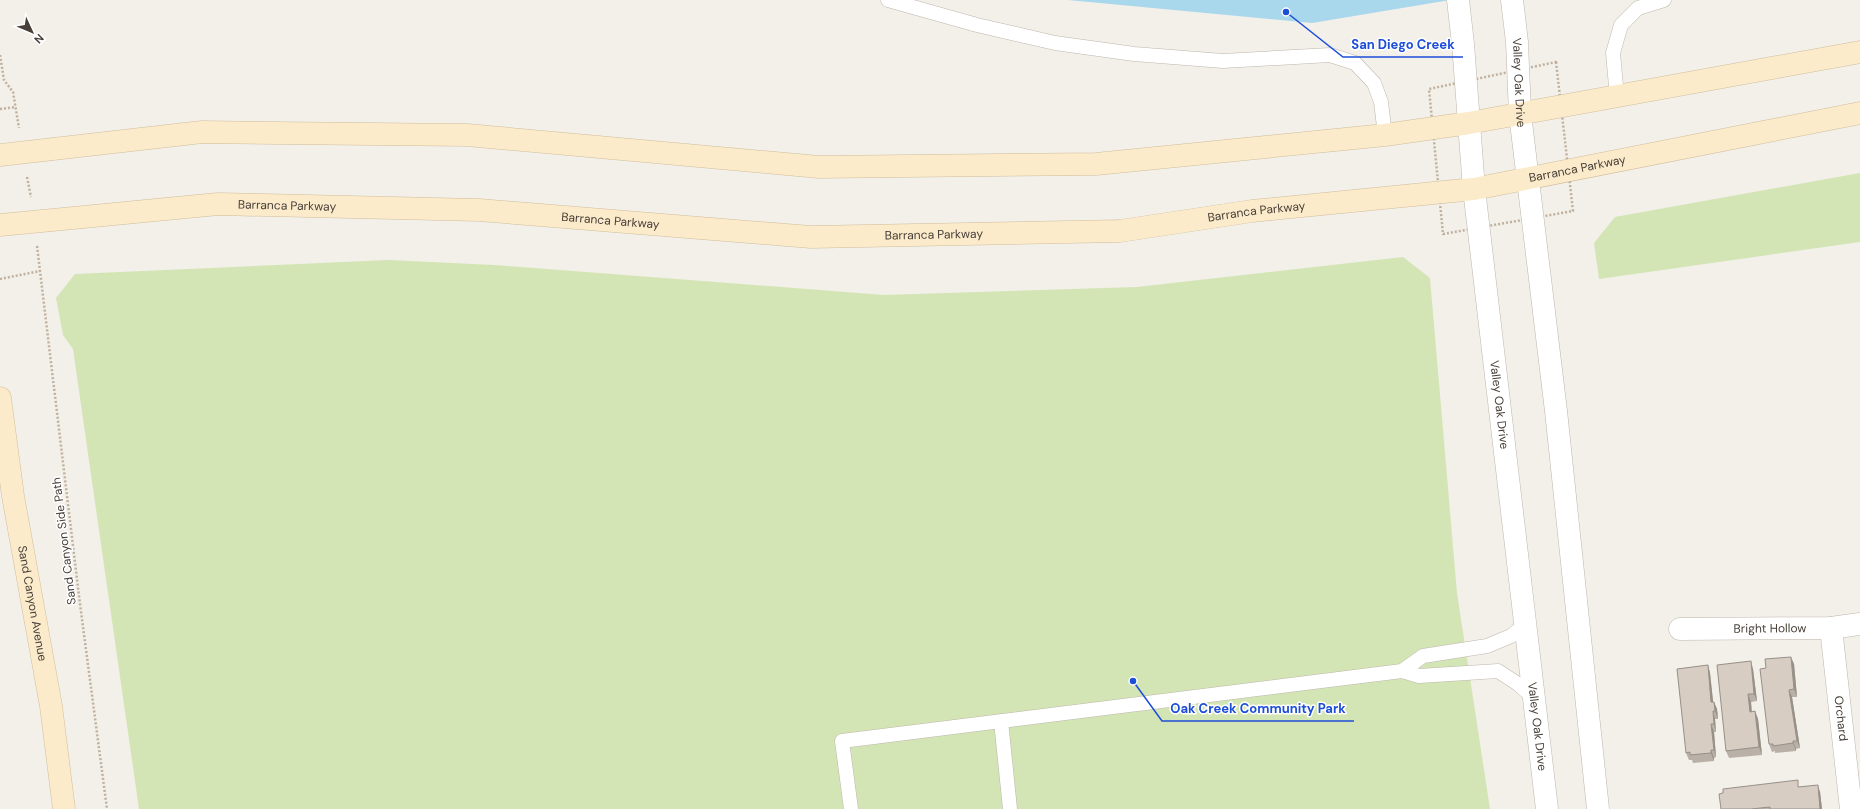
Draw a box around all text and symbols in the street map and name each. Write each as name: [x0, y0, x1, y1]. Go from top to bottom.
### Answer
north arrow: [12, 12, 52, 52]
text: N: [31, 31, 47, 47]
callout: San Diego Creek: [1343, 32, 1463, 57]
text: San Diego Creek: [1351, 36, 1455, 53]
street label: Valley Oak Drive: [1509, 37, 1530, 128]
street label: Barranca Parkway: [1527, 151, 1627, 186]
street label: Barranca Parkway: [238, 196, 337, 215]
street label: Barranca Parkway: [1206, 198, 1306, 226]
street label: Barranca Parkway: [561, 209, 661, 233]
street label: Barranca Parkway: [884, 226, 983, 244]
street label: Valley Oak Drive: [1486, 360, 1513, 450]
street label: Sand Canyon Side Path: [48, 476, 80, 606]
street label: Sand Canyon Avenue: [14, 544, 51, 663]
street label: Bright Hollow: [1734, 620, 1806, 637]
street label: Valley Oak Drive: [1524, 681, 1550, 772]
street label: Orchard: [1831, 695, 1851, 742]
callout: Oak Creek Community Park: [1162, 696, 1354, 721]
text: Oak Creek Community Park: [1170, 700, 1346, 717]

